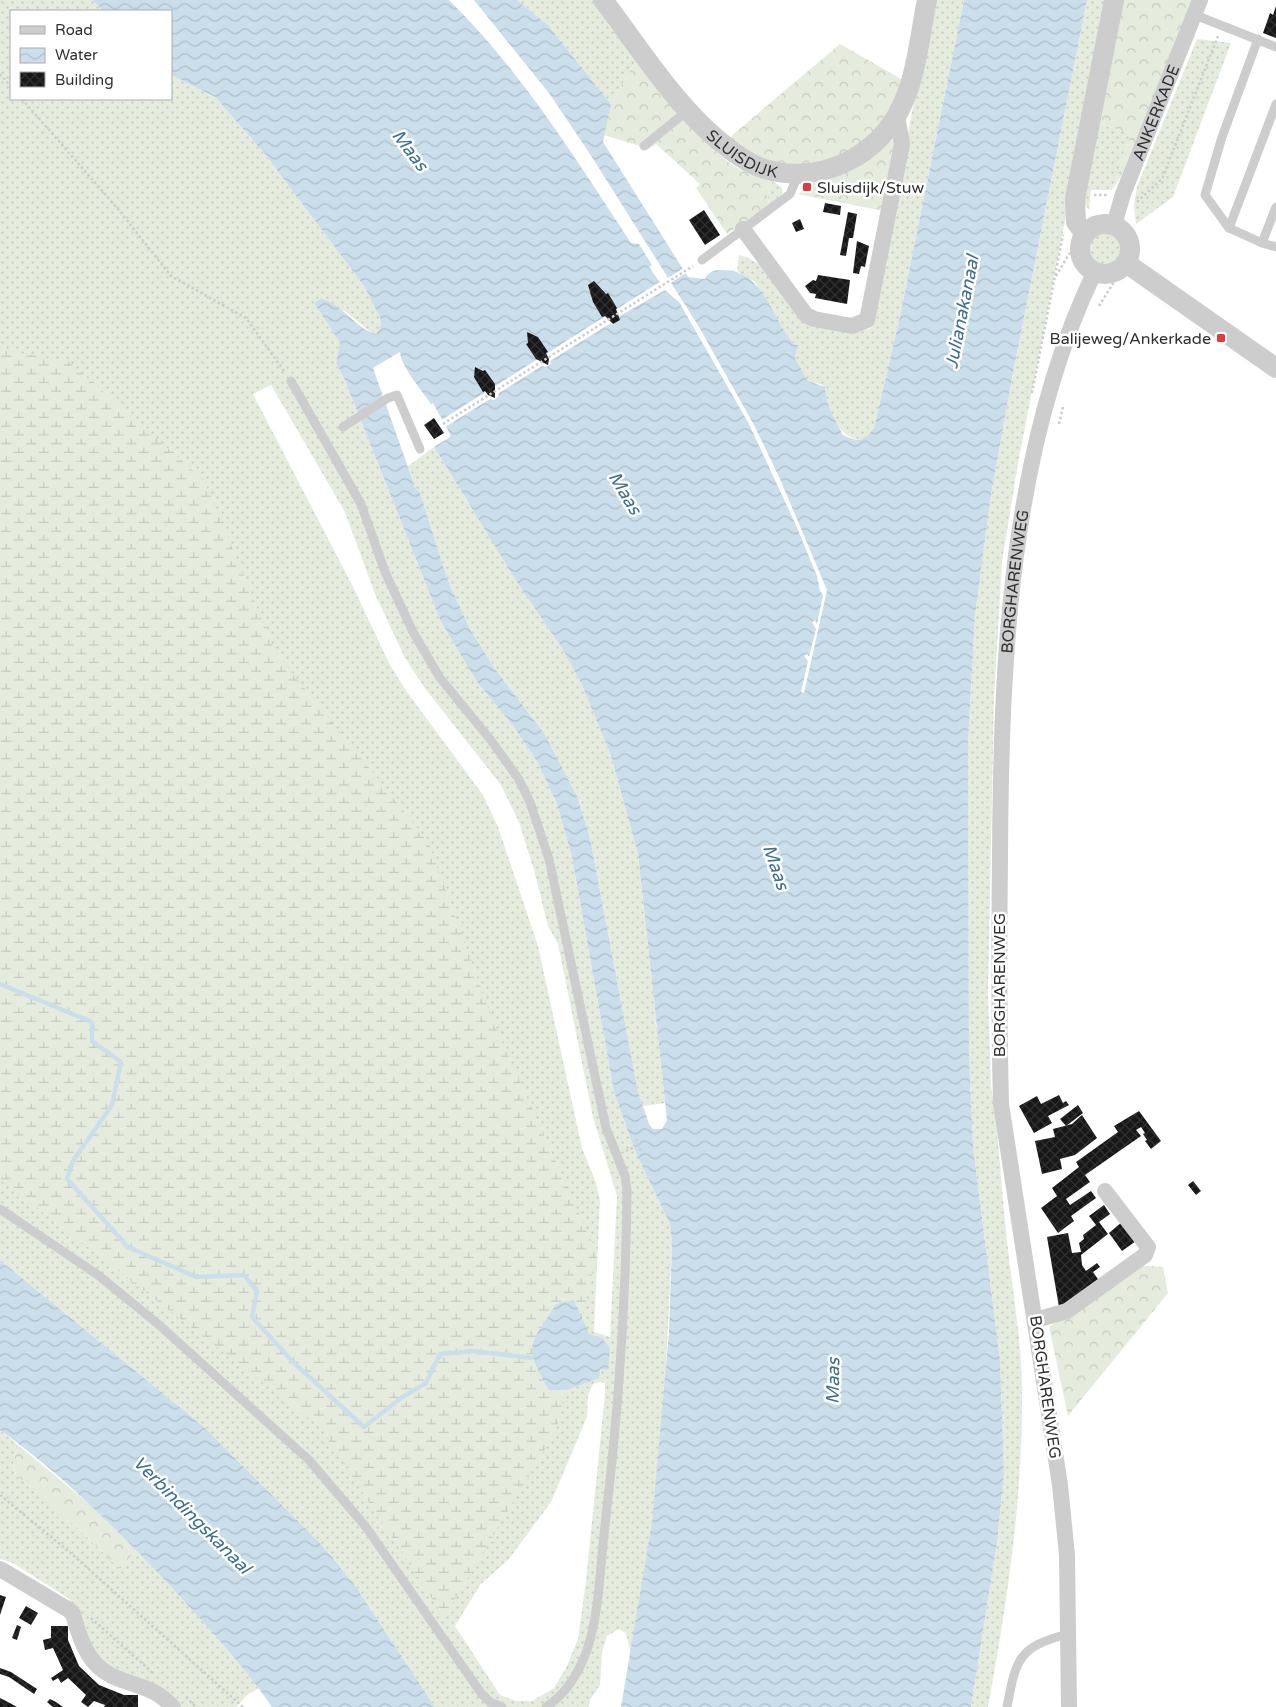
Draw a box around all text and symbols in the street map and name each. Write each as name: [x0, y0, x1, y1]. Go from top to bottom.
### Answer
legend: [10, 10, 172, 100]
text: Road: [55, 21, 93, 39]
text: Water: [55, 46, 98, 64]
street label: ANKERKADE: [1128, 62, 1184, 164]
text: Building: [55, 71, 114, 89]
water label: Maas: [387, 125, 434, 176]
street label: SLUISDIJK: [702, 126, 780, 183]
place label: Sluisdijk/Stuw: [817, 178, 924, 198]
marker: Sluisdijk/Stuw: [801, 181, 813, 193]
water label: Julianakanaal: [940, 251, 984, 371]
place label: Balijeweg/Ankerkade: [1050, 329, 1211, 349]
marker: Balijeweg/Ankerkade: [1215, 332, 1227, 344]
water label: Maas: [604, 468, 647, 520]
street label: BORGHARENWEG: [997, 508, 1034, 654]
water label: Maas: [758, 842, 794, 894]
street label: BORGHARENWEG: [990, 913, 1010, 1057]
street label: BORGHARENWEG: [1025, 1314, 1065, 1460]
water label: Maas: [822, 1356, 844, 1404]
water label: Verbindingskanaal: [128, 1451, 257, 1580]

